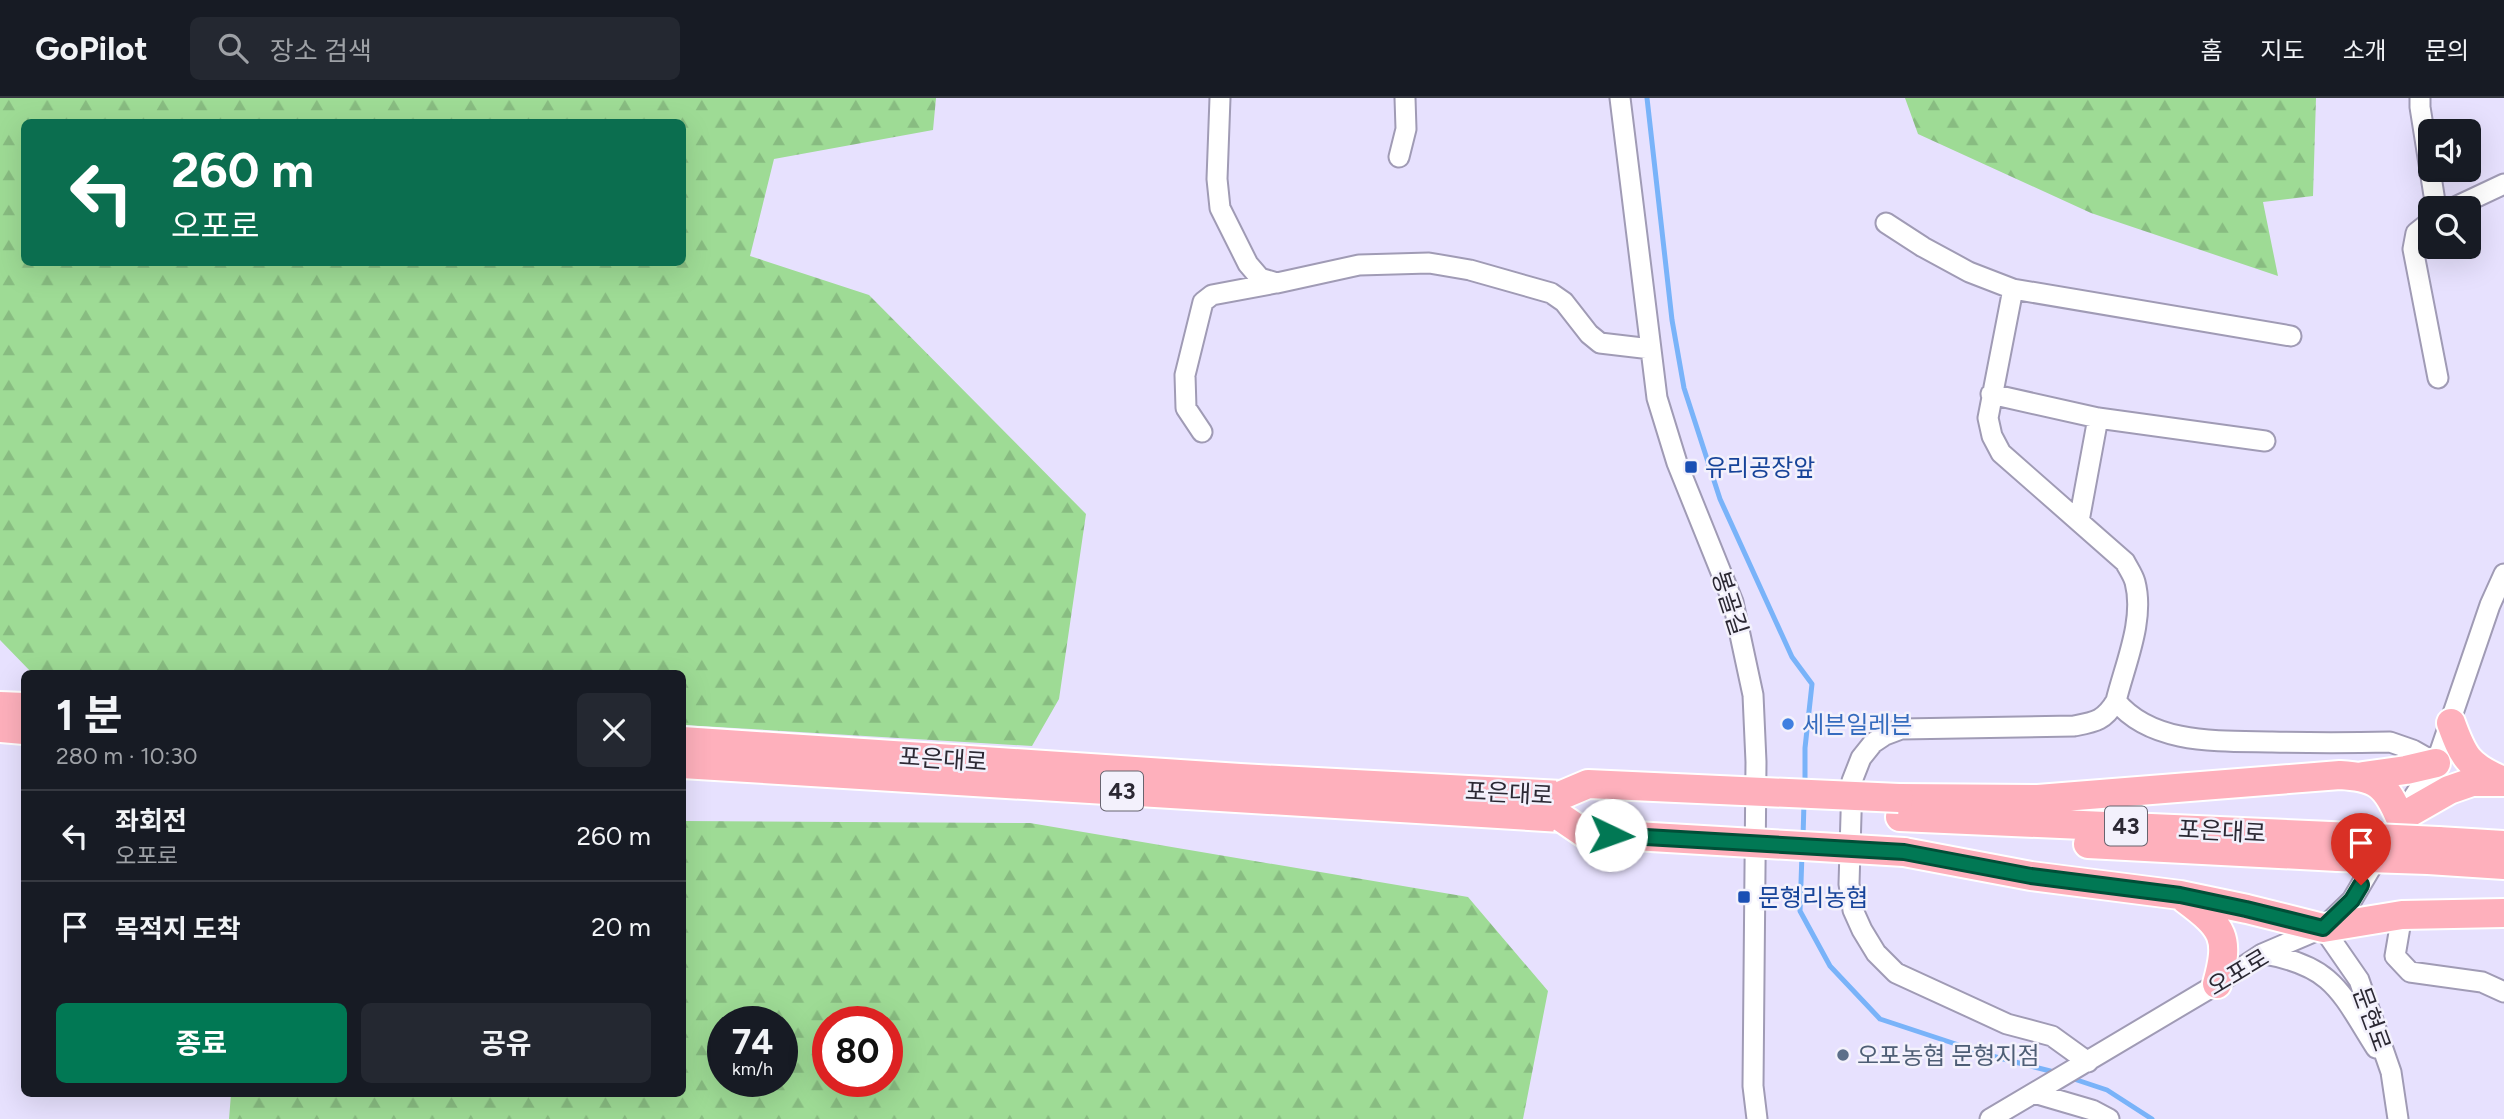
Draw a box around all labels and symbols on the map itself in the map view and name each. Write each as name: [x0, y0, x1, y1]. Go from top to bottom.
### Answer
place label: 유리공장앞: [1705, 453, 1815, 482]
marker: 유리공장앞: [1683, 459, 1699, 475]
street label: 봉골길: [1706, 567, 1754, 639]
place label: 세븐일레븐: [1802, 710, 1912, 739]
marker: 세븐일레븐: [1780, 716, 1796, 732]
street label: 포은대로: [898, 741, 988, 777]
road number: 43: [1101, 772, 1143, 810]
street label: 포은대로: [1464, 776, 1554, 810]
position arrow: [1574, 798, 1648, 872]
road number: 43: [2105, 806, 2147, 846]
pin: [2331, 813, 2391, 885]
street label: 포은대로: [2177, 814, 2267, 848]
place label: 문형리농협: [1758, 883, 1868, 912]
marker: 문형리농협: [1736, 889, 1752, 905]
street label: 오포로: [2202, 943, 2274, 1001]
street label: 문현로: [2347, 983, 2397, 1055]
speed limit sign: 80: [812, 1006, 903, 1097]
place label: 오포농협 문형지점: [1857, 1041, 2040, 1070]
marker: 오포농협 문형지점: [1835, 1047, 1851, 1063]

